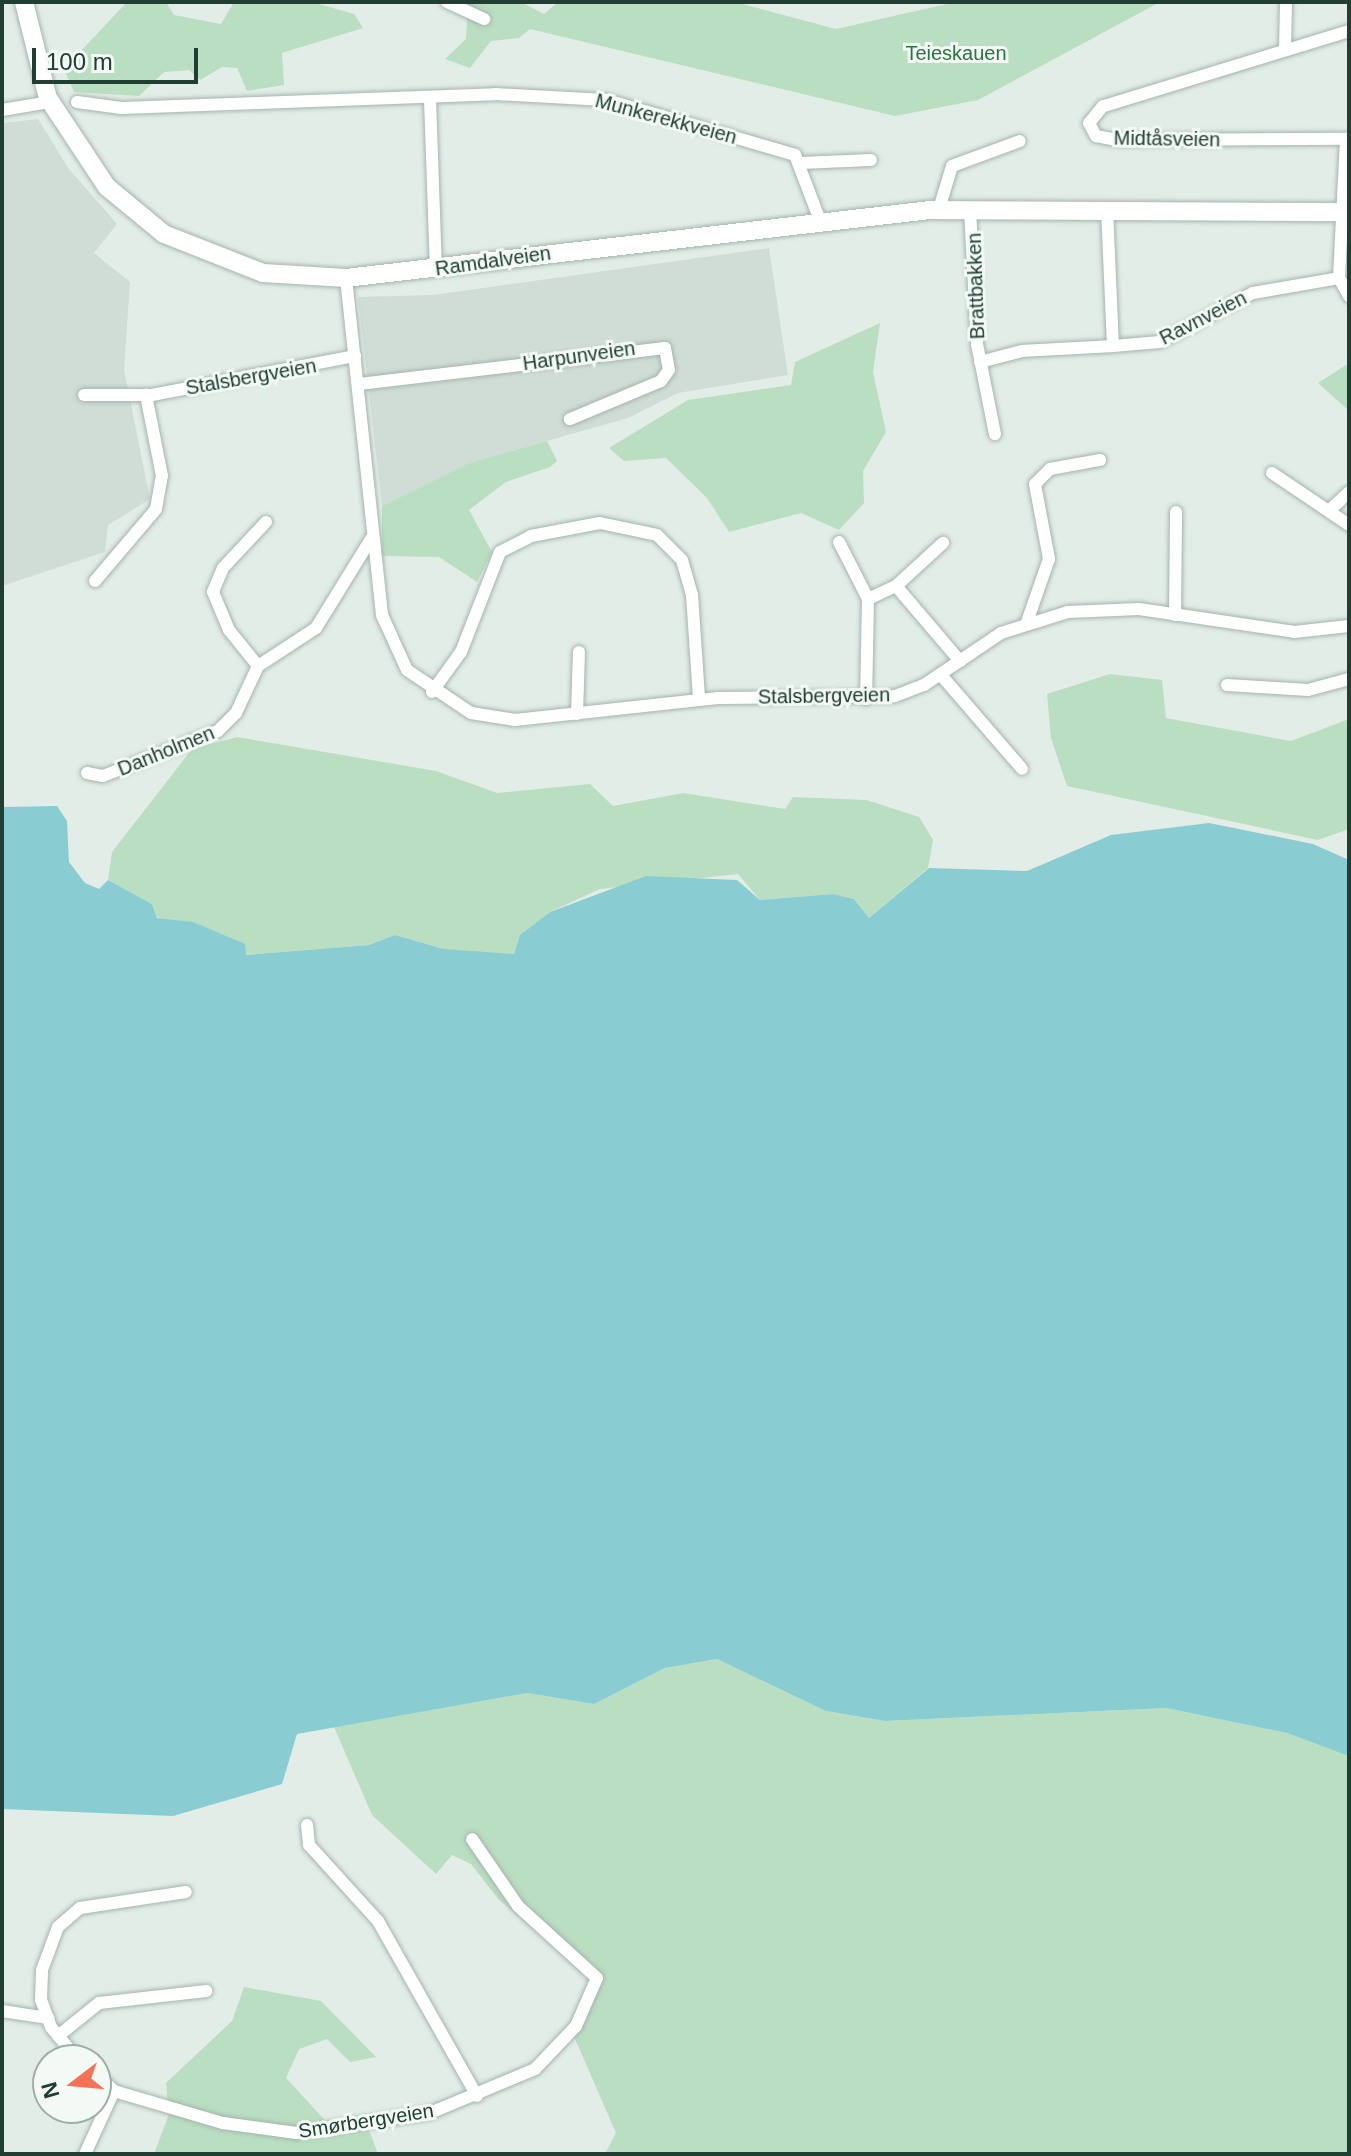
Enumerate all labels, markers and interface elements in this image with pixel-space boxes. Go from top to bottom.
scale bar [36,32,202,82]
park label: Teieskauen [905,41,1007,65]
text: 100 m [46,48,113,75]
street label: Munkerekkveien [593,89,739,149]
street label: Midtåsveien [1113,126,1221,152]
street label: Brattbakken [962,232,990,340]
street label: Ramdalveien [434,241,552,281]
street label: Ravnveien [1155,286,1251,350]
street label: Harpunveien [521,336,637,376]
street label: Stalsbergveien [184,354,318,400]
street label: Stalsbergveien [758,683,890,709]
street label: Danholmen [114,721,218,781]
north arrow [32,2044,112,2124]
text: N [36,2079,65,2101]
street label: Smørbergveien [297,2098,435,2144]

